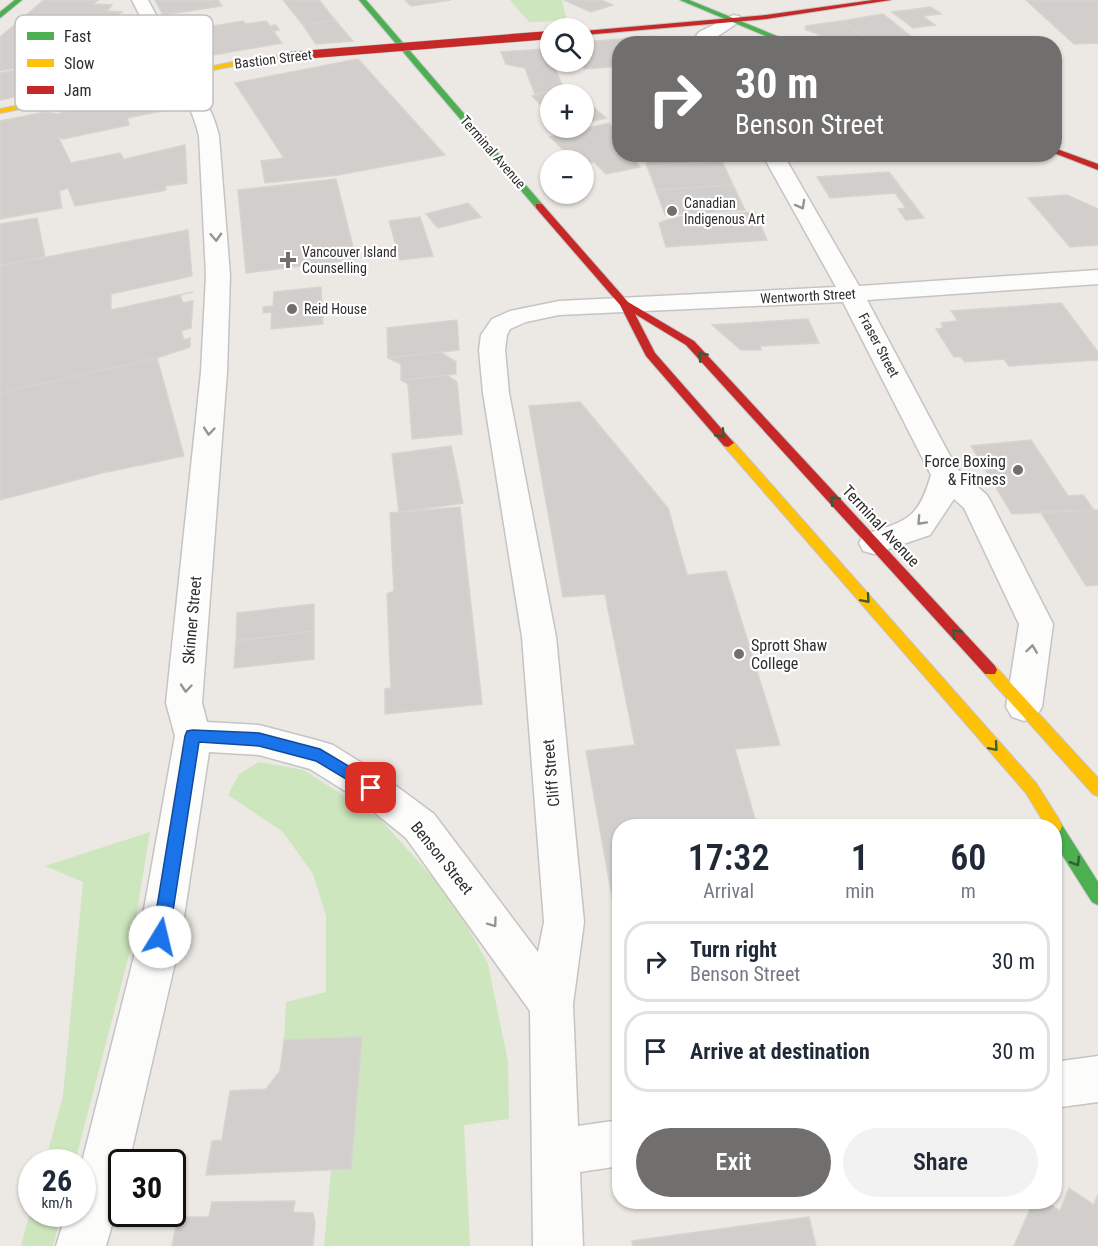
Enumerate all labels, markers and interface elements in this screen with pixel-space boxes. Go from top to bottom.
legend [15,15,213,111]
map controls [540,18,594,204]
button: search [540,18,594,72]
text: Fast [64,27,91,46]
street label: Bastion Street [233,46,313,72]
text: Slow [64,54,94,73]
text: 30 m [735,59,818,108]
icon: right [636,60,714,138]
text: Jam [64,81,91,100]
button: + [540,84,594,138]
text: Benson Street [735,109,884,141]
street label: Terminal Avenue [457,112,529,192]
button: − [540,150,594,204]
place label: Canadian Indigenous Art [684,195,765,227]
one-way arrow [794,199,805,210]
marker: Canadian Indigenous Art [665,204,679,218]
one-way arrow [210,232,223,241]
place label: Vancouver Island Counselling [302,244,397,276]
marker: Vancouver Island Counselling [279,251,297,269]
street label: Wentworth Street [760,286,856,306]
place label: Reid House [304,301,367,317]
marker: Reid House [285,302,299,316]
street label: Fraser Street [855,310,903,380]
one-way arrow [698,353,709,363]
one-way arrow [203,427,216,436]
one-way arrow [714,427,725,438]
place label: Force Boxing & Fitness [924,452,1006,489]
marker: Force Boxing & Fitness [1011,463,1025,477]
street label: Terminal Avenue [838,481,924,571]
one-way arrow [830,496,841,507]
one-way arrow [917,514,928,524]
street label: Skinner Street [179,575,205,665]
one-way arrow [859,592,870,603]
one-way arrow [952,629,963,640]
place label: Sprott Shaw College [751,636,827,673]
one-way arrow [1026,645,1038,654]
marker: Sprott Shaw College [732,647,746,661]
one-way arrow [180,684,193,693]
street label: Cliff Street [539,738,563,808]
one-way arrow [987,740,998,750]
pin [345,762,396,813]
icon: arrive [354,771,387,804]
street label: Benson Street [407,818,477,898]
text: 17:32 [688,837,770,879]
text: 1 [851,837,869,879]
text: 60 [950,837,986,879]
one-way arrow [1069,856,1081,866]
text: Arrival [703,879,754,903]
text: min [845,879,875,903]
text: m [961,879,976,903]
position arrow [128,905,192,969]
one-way arrow [486,916,497,927]
text: Turn right [690,937,777,962]
icon: right [639,945,672,978]
text: 30 m [992,949,1035,974]
text: Benson Street [690,962,800,986]
icon: arrive [639,1035,672,1068]
text: Arrive at destination [690,1039,870,1064]
text: 30 m [992,1039,1035,1064]
button: Exit [636,1128,831,1197]
button: Share [843,1128,1038,1197]
speed limit sign: 30 [108,1149,186,1227]
text: 26 [42,1163,72,1198]
text: km/h [42,1194,72,1212]

